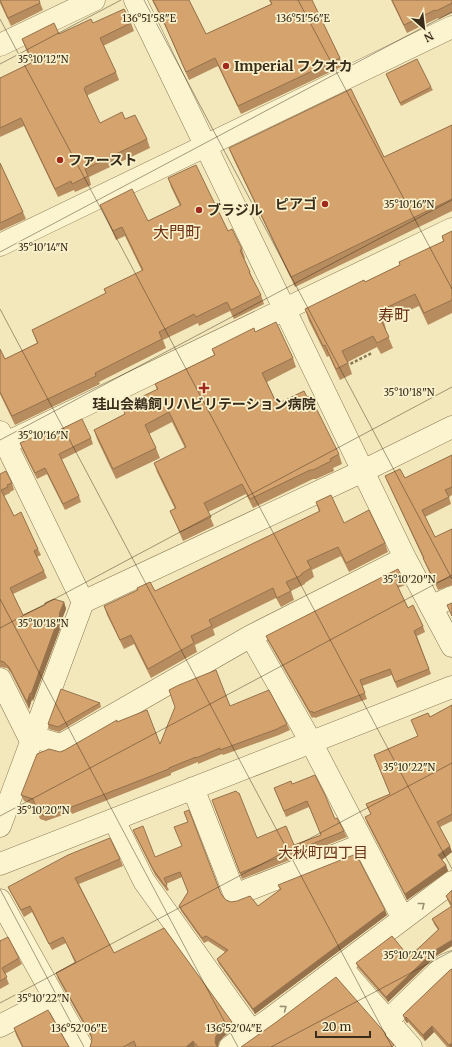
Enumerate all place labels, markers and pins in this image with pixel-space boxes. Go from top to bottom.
place label: Imperial フクオカ [234,57,353,75]
marker: Imperial フクオカ [221,61,231,71]
place label: ファースト [68,151,137,169]
marker: ファースト [55,155,65,165]
place label: ピアゴ [275,195,317,213]
marker: ピアゴ [320,199,330,209]
place label: ブラジル [207,201,263,219]
marker: ブラジル [194,205,204,215]
marker: 珪山会鵜飼リハビリテーション病院 [198,382,210,394]
place label: 珪山会鵜飼リハビリテーション病院 [92,395,316,413]

